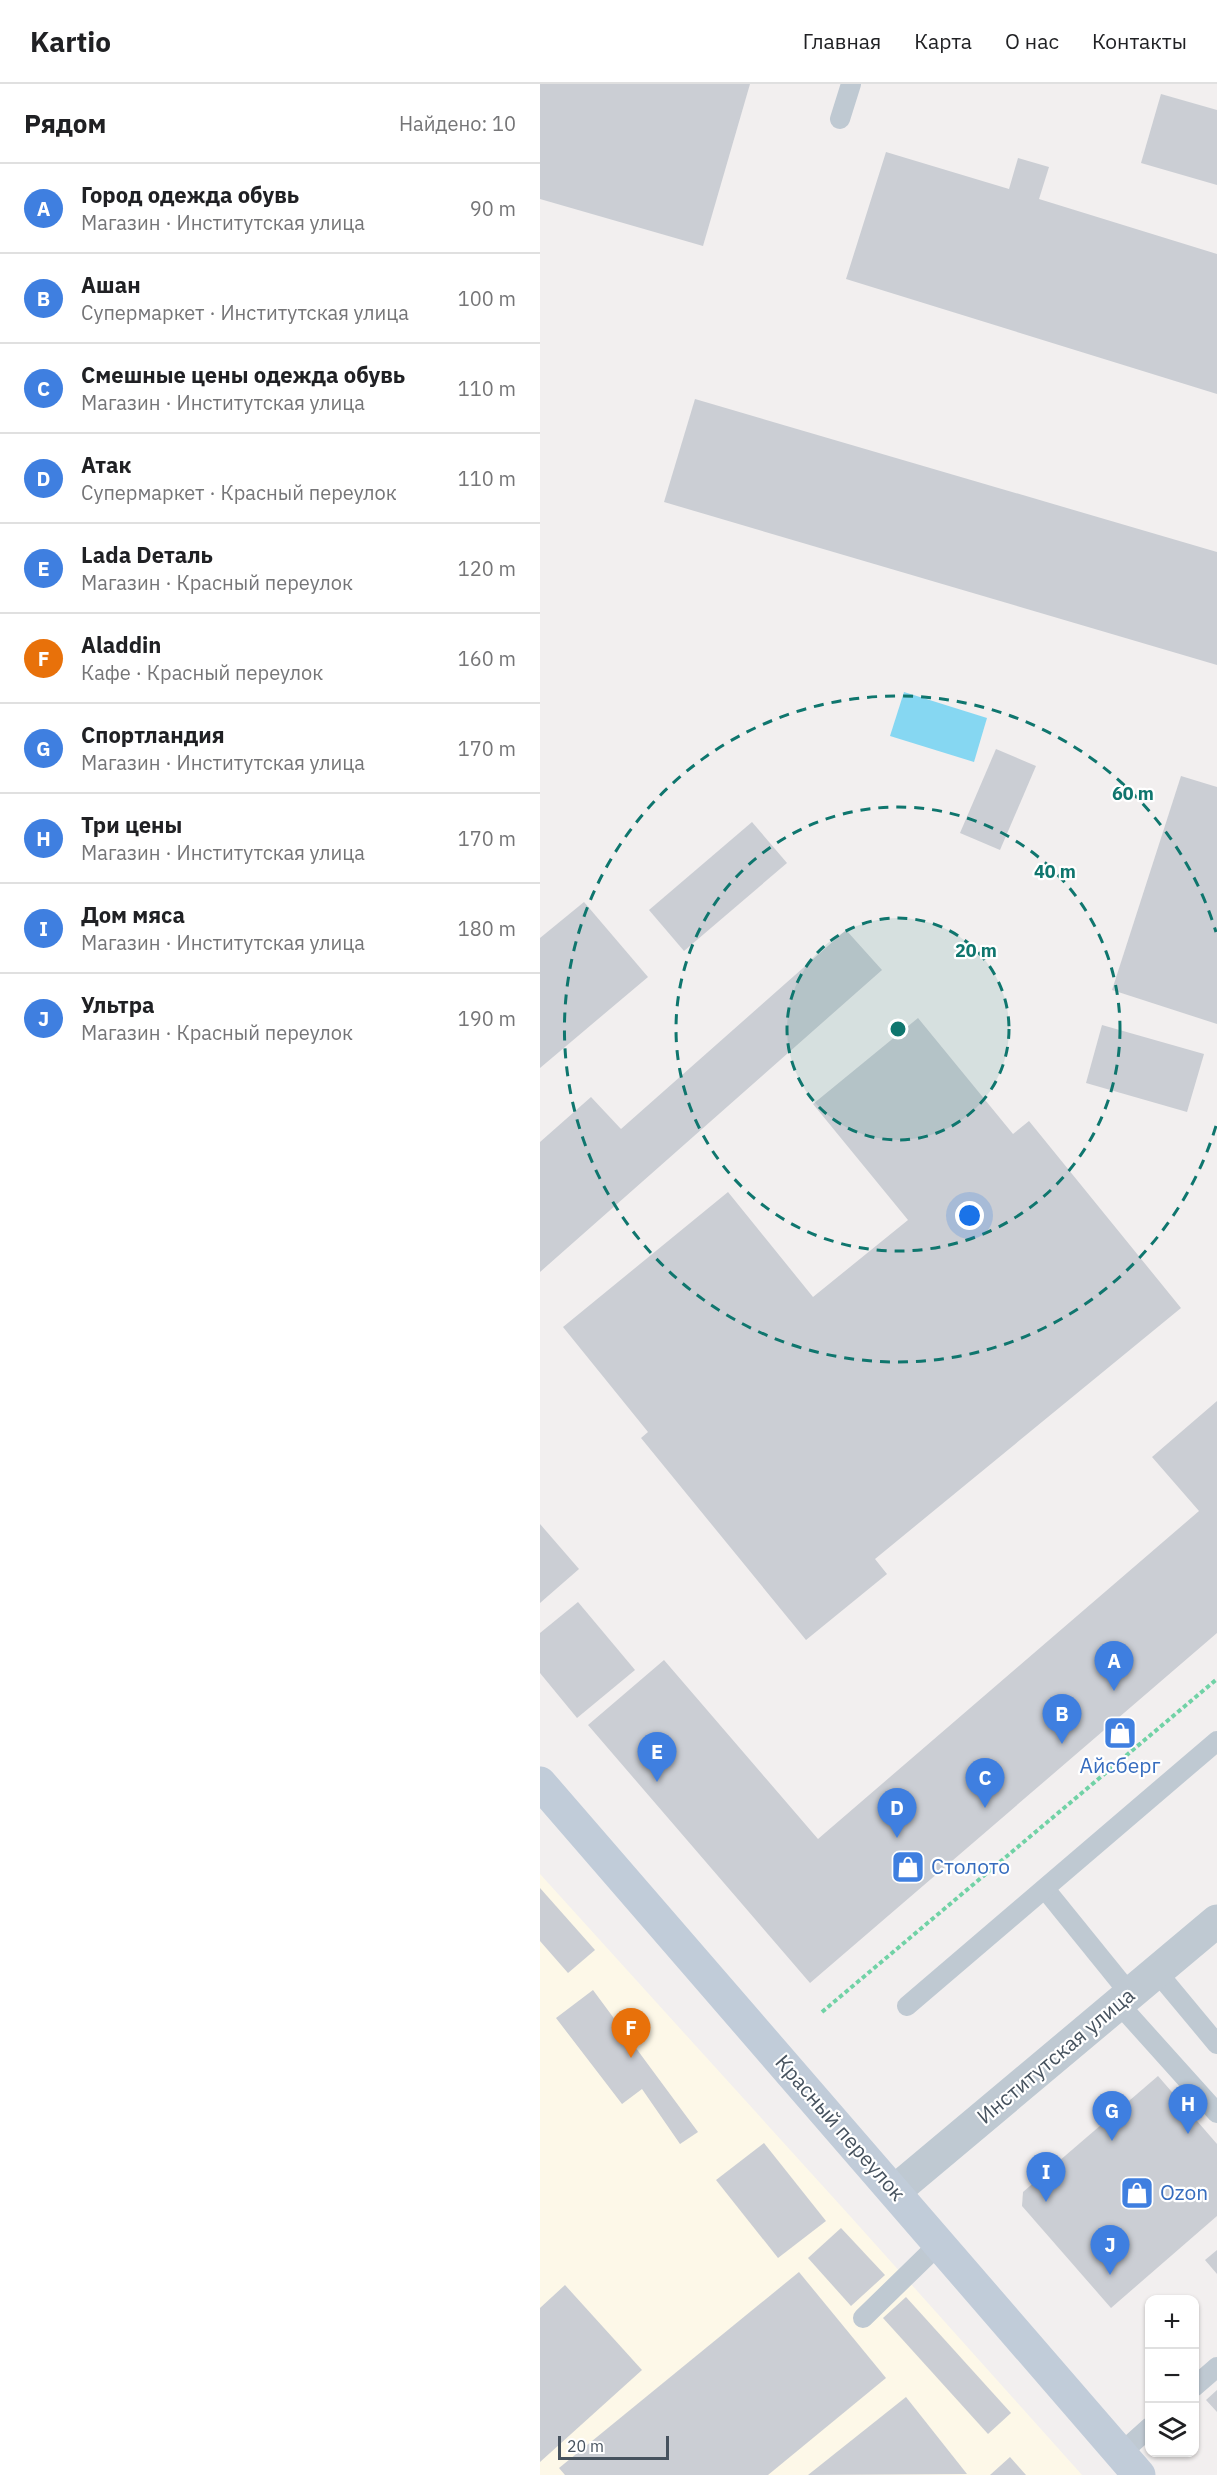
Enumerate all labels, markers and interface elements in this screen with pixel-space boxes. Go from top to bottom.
text: Kartio [30,23,111,60]
text: Главная [803,27,881,55]
text: Карта [914,27,972,55]
text: О нас [1005,27,1059,55]
text: Контакты [1092,27,1187,55]
text: Рядом [24,106,106,140]
text: Найдено: 10 [399,110,516,137]
text: Город одежда обувь [81,180,299,209]
text: A [37,195,50,222]
text: 90 m [470,195,516,222]
text: Магазин · Институтская улица [81,209,365,236]
text: Ашан [81,270,141,299]
text: B [37,285,50,312]
text: 100 m [458,285,516,312]
text: Супермаркет · Институтская улица [81,299,409,326]
text: Смешные цены одежда обувь [81,360,405,389]
text: C [37,375,50,402]
text: 110 m [458,375,516,402]
text: Магазин · Институтская улица [81,389,365,416]
text: Атак [81,450,131,479]
text: D [37,465,50,492]
text: 110 m [458,465,516,492]
text: Супермаркет · Красный переулок [81,479,397,506]
text: Lada Dеталь [81,540,213,569]
text: E [37,555,50,582]
text: 120 m [458,555,516,582]
text: Магазин · Красный переулок [81,569,353,596]
text: Aladdin [81,630,161,659]
text: F [38,645,49,672]
text: 160 m [458,645,516,672]
text: Кафе · Красный переулок [81,659,323,686]
text: Спортландия [81,720,225,749]
text: G [36,735,51,762]
text: 170 m [458,735,516,762]
text: Магазин · Институтская улица [81,749,365,776]
text: 60 m [1112,782,1154,805]
text: Три цены [81,810,182,839]
text: H [36,825,51,852]
text: 170 m [458,825,516,852]
text: Магазин · Институтская улица [81,839,365,866]
text: 40 m [1034,860,1076,883]
text: Дом мяса [81,900,185,929]
text: I [39,915,48,942]
text: 180 m [458,915,516,942]
text: Магазин · Институтская улица [81,929,365,956]
text: 20 m [955,939,997,962]
text: Ультра [81,990,155,1019]
text: J [38,1005,49,1032]
text: 190 m [458,1005,516,1032]
text: Магазин · Красный переулок [81,1019,353,1046]
centre of rings [888,1019,908,1039]
your location [955,1201,984,1230]
pin: A [1094,1642,1134,1691]
pin: B [1042,1694,1082,1744]
shop icon: Айсберг [1102,1715,1138,1751]
pin: E [638,1732,676,1782]
place label: Айсберг [1079,1751,1161,1779]
pin: C [966,1758,1004,1808]
pin: D [878,1788,916,1838]
shop icon: Столото [890,1849,926,1885]
place label: Столото [931,1852,1010,1880]
street label: Институтская улица [971,1981,1140,2130]
pin: F [612,2008,650,2058]
street label: Красный переулок [769,2048,912,2206]
pin: H [1168,2084,1208,2134]
pin: G [1092,2092,1132,2141]
pin: I [1026,2152,1066,2202]
shop icon: Ozon [1119,2175,1155,2211]
place label: Ozon [1160,2178,1208,2206]
pin: J [1090,2226,1130,2275]
map controls [1145,2295,1199,2457]
button: + [1145,2295,1199,2349]
button: − [1145,2349,1199,2403]
button: layers [1145,2403,1199,2457]
scale bar [558,2433,669,2460]
text: 20 m [567,2436,604,2456]

